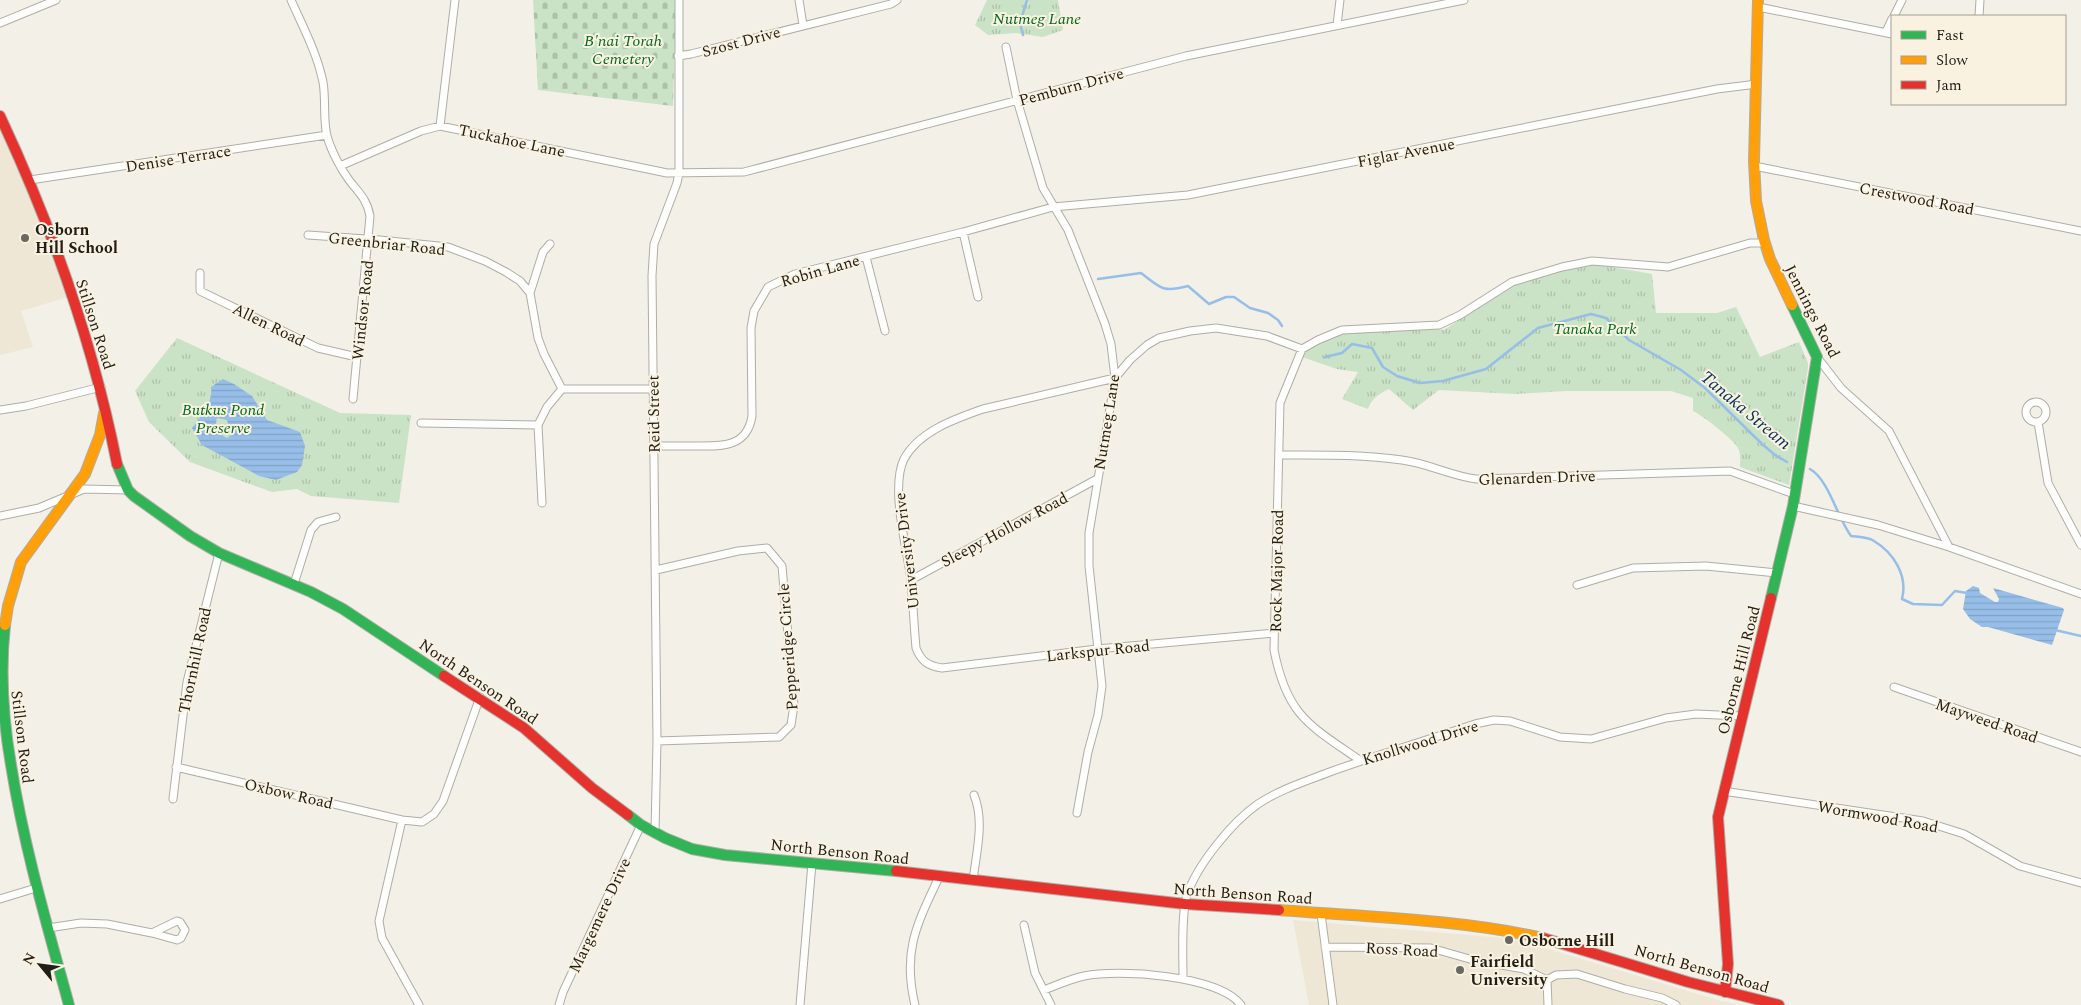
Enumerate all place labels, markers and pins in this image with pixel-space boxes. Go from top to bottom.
place label: Osborn Hill School [35,218,118,260]
marker: Osborn Hill School [19,232,31,244]
place label: Osborne Hill [1519,929,1615,953]
marker: Osborne Hill [1503,934,1515,946]
place label: Fairfield University [1470,950,1548,992]
marker: Fairfield University [1454,964,1466,976]

